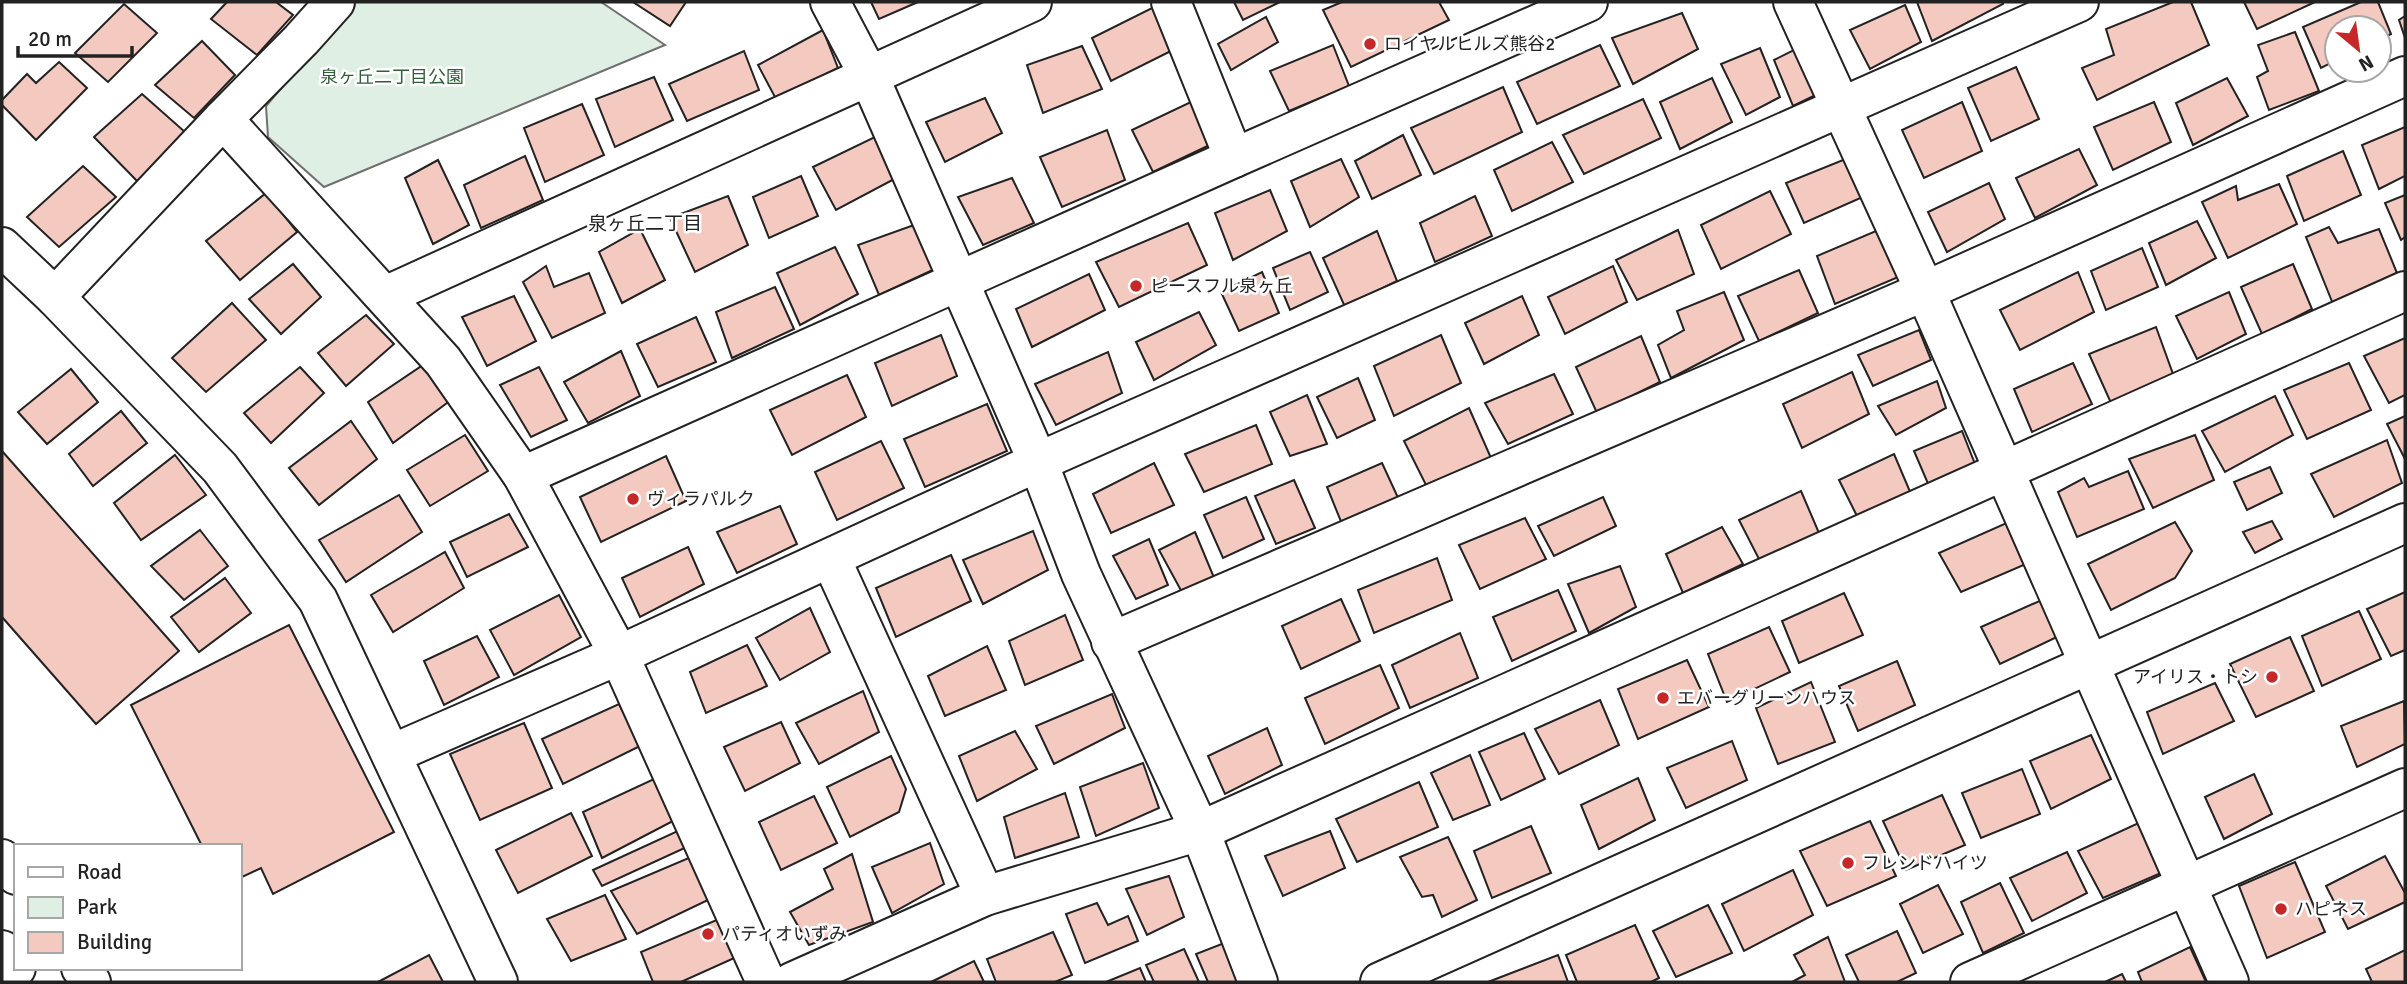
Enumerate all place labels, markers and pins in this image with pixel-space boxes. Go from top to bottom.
place label: ロイヤルヒルズ熊谷2 [1384,33,1555,55]
marker: ロイヤルヒルズ熊谷2 [1362,36,1378,52]
place label: ピースフル泉ヶ丘 [1150,275,1293,297]
marker: ピースフル泉ヶ丘 [1128,278,1144,294]
place label: ヴィラパルク [647,488,755,510]
marker: ヴィラパルク [625,491,641,507]
place label: アイリス・トシ [2133,666,2258,688]
marker: アイリス・トシ [2264,669,2280,685]
place label: エバーグリーンハウス [1677,687,1856,709]
marker: エバーグリーンハウス [1655,690,1671,706]
place label: フレンドハイツ [1862,852,1988,874]
marker: フレンドハイツ [1840,855,1856,871]
place label: ハピネス [2295,898,2367,920]
marker: ハピネス [2273,901,2289,917]
place label: パティオいずみ [722,923,847,945]
marker: パティオいずみ [700,926,716,942]

